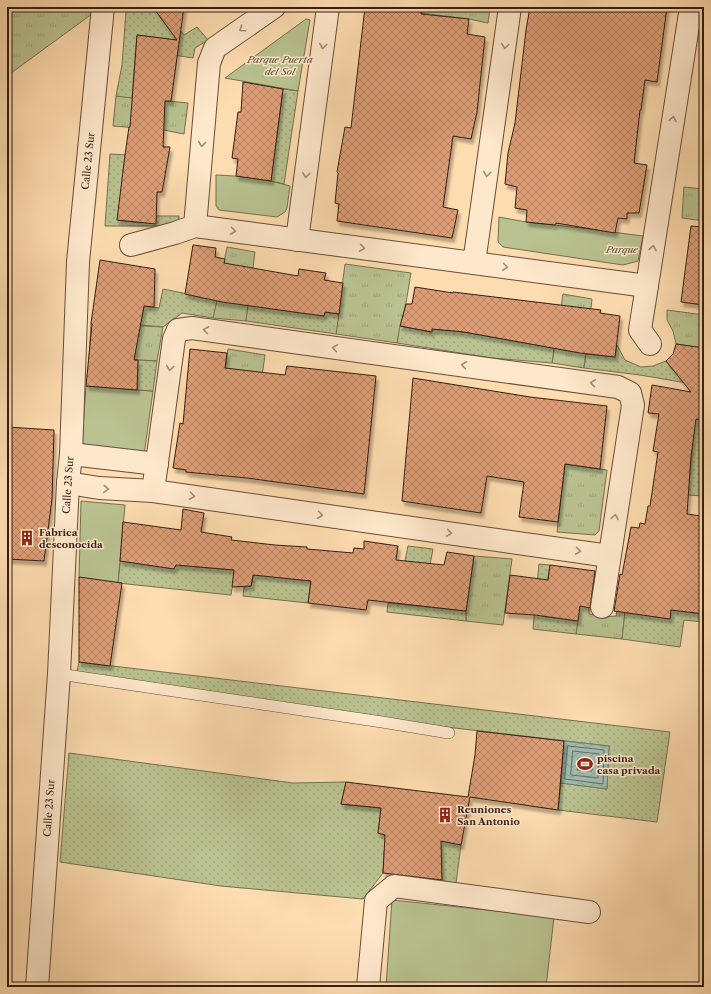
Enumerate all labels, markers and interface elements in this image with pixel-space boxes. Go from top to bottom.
one-way arrow [239,24,246,32]
one-way arrow [319,43,328,49]
one-way arrow [501,43,510,49]
park label: Parque Puerta del Sol [246,53,313,78]
one-way arrow [668,116,677,122]
street label: Calle 23 Sur [79,131,98,190]
one-way arrow [198,141,207,147]
one-way arrow [483,171,492,177]
one-way arrow [302,172,311,178]
one-way arrow [230,226,236,235]
one-way arrow [359,243,365,252]
park label: Parque [605,243,639,256]
one-way arrow [648,245,657,251]
one-way arrow [502,262,508,271]
one-way arrow [203,326,209,335]
one-way arrow [332,344,338,353]
one-way arrow [461,361,467,370]
one-way arrow [166,365,175,371]
one-way arrow [589,379,596,388]
street label: Calle 23 Sur [60,455,77,514]
one-way arrow [103,484,109,493]
one-way arrow [189,491,195,500]
one-way arrow [317,510,323,519]
one-way arrow [610,514,619,520]
place label: Fabrica desconocida [39,526,103,551]
one-way arrow [446,528,452,537]
building icon: Fabrica desconocida [18,529,36,547]
one-way arrow [575,546,581,555]
place label: piscina casa privada [597,752,661,777]
sports icon: piscina casa privada [576,755,594,773]
street label: Calle 23 Sur [41,778,58,837]
place label: Reuniones San Antonio [457,803,520,828]
building icon: Reuniones San Antonio [436,806,454,824]

